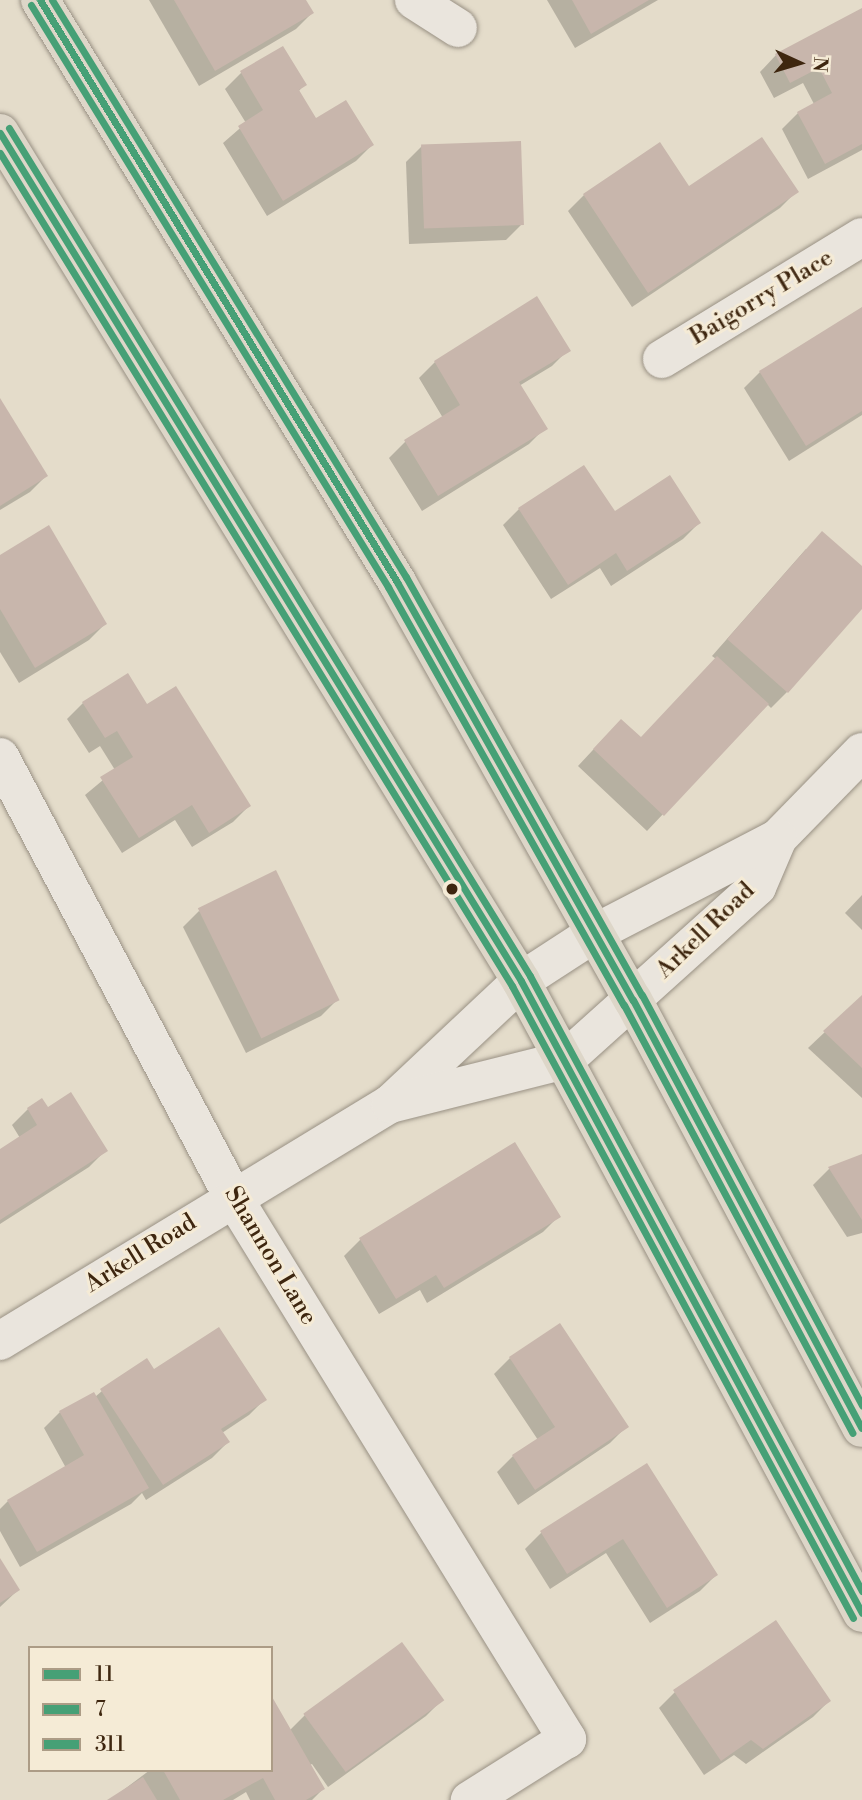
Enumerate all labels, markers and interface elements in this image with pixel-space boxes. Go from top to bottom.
north arrow [764,28,834,98]
text: N [807,56,832,73]
street label: Baigorry Place [685,244,839,352]
street label: Arkell Road [651,877,761,985]
unlabelled marker [445,882,459,896]
street label: Shannon Lane [217,1182,323,1330]
street label: Arkell Road [80,1208,202,1300]
legend [28,1646,273,1772]
text: 11 [95,1662,114,1688]
text: 7 [95,1697,106,1723]
text: 311 [95,1732,125,1758]

